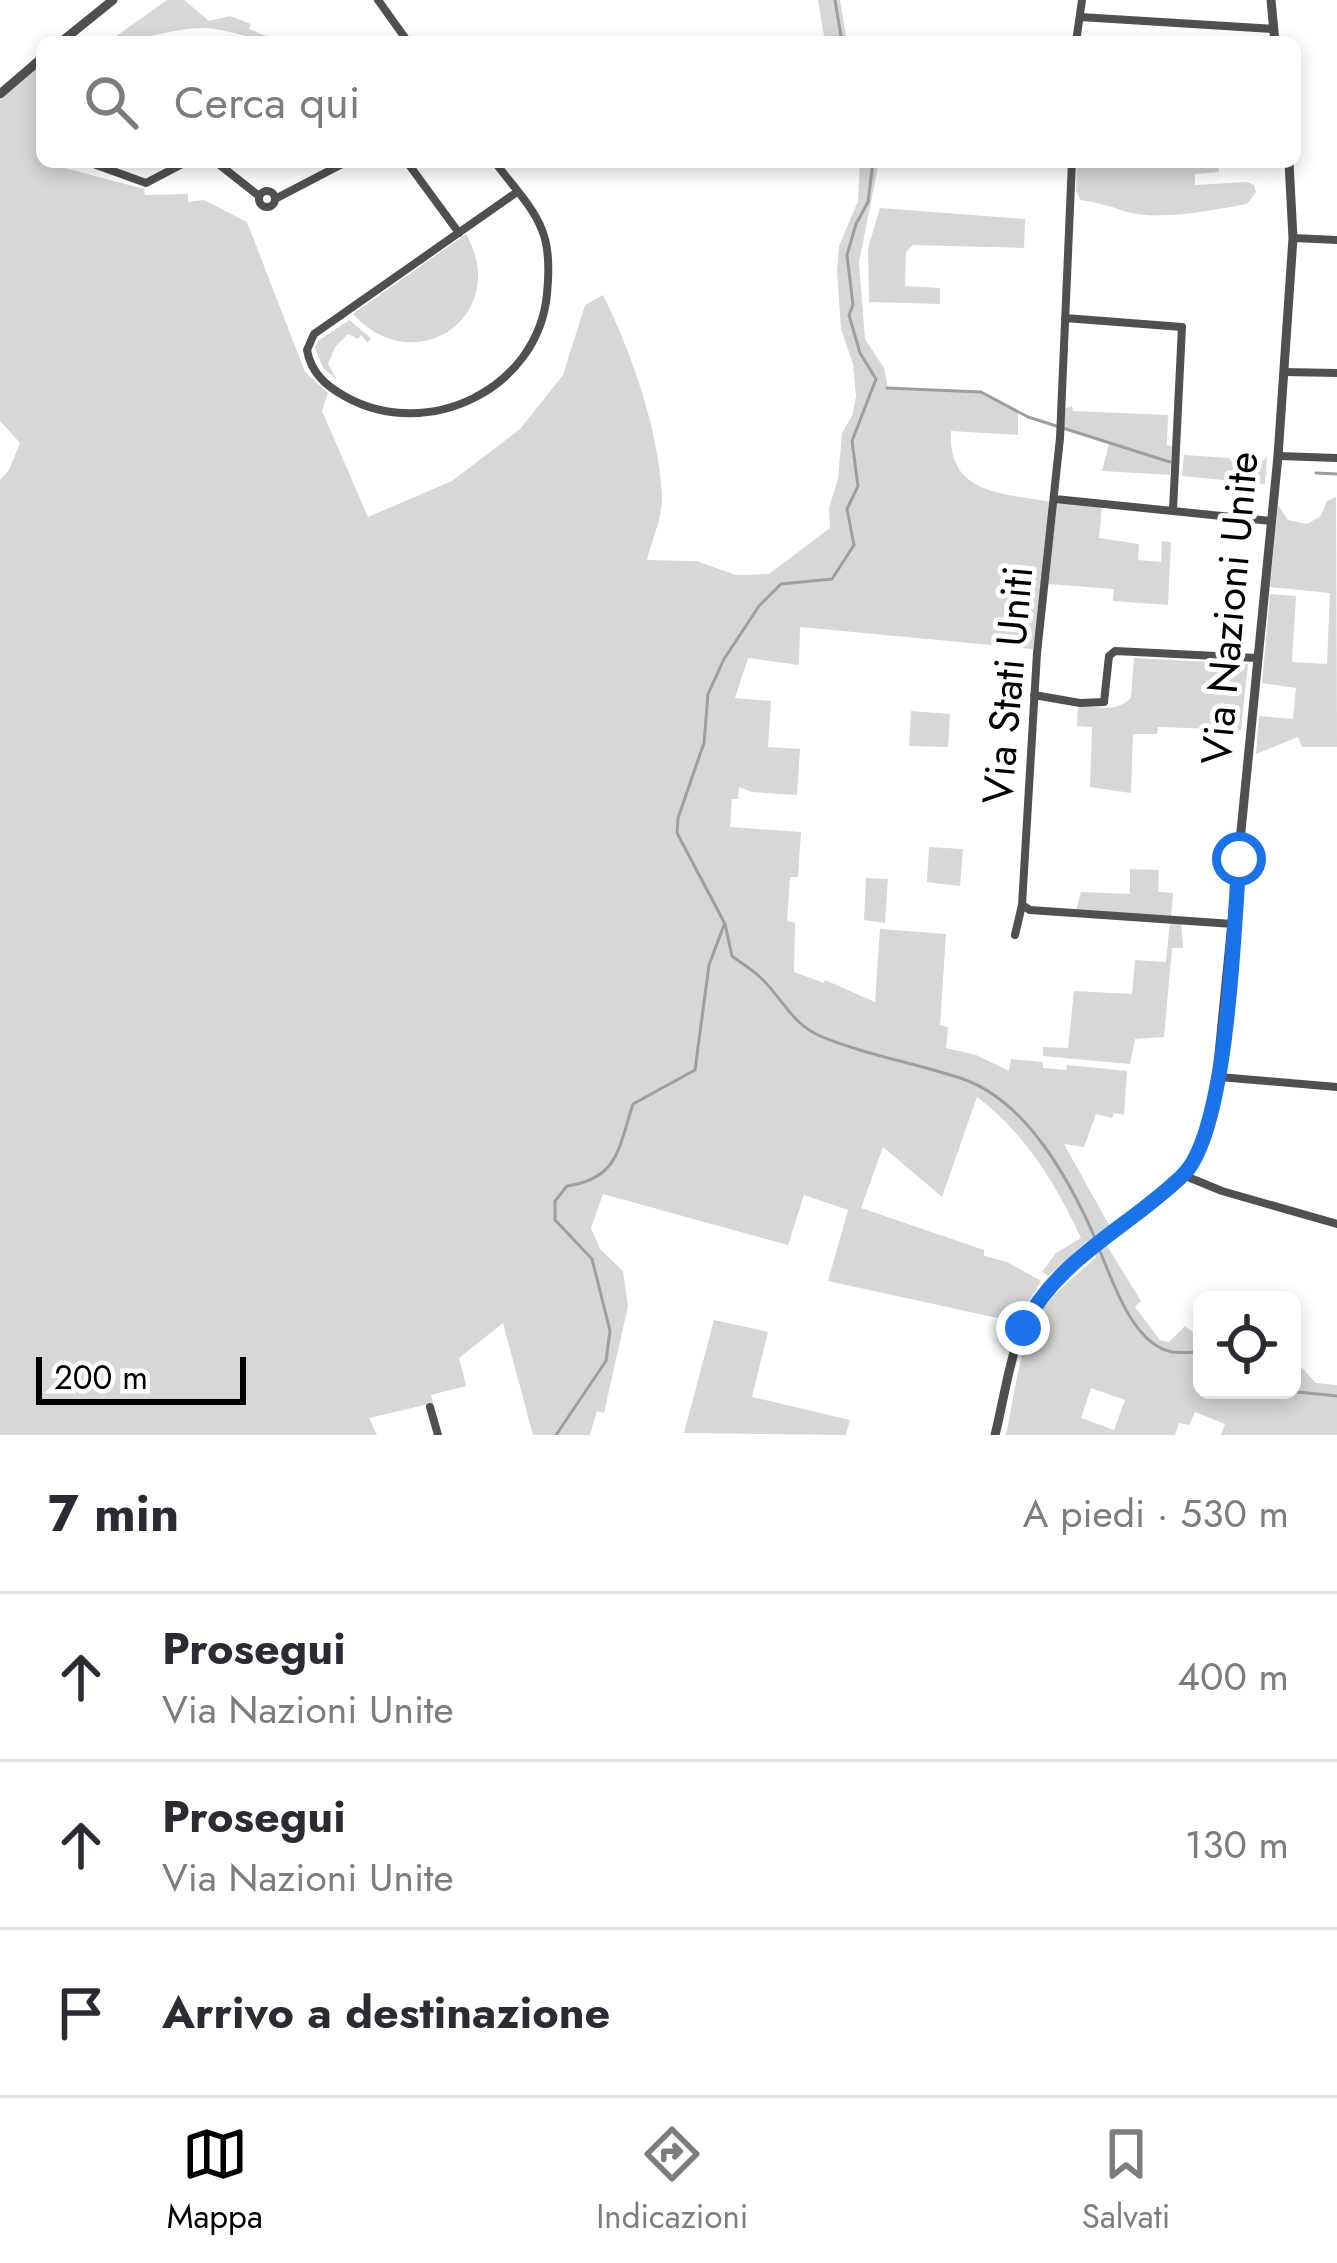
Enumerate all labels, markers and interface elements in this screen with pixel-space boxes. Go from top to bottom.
search box [36,36,1301,168]
icon: search [78,69,144,135]
text: Cerca qui [174,70,360,135]
street label: Via Nazioni Unite [1185,449,1274,767]
street label: Via Stati Uniti [967,564,1048,807]
route start [1212,832,1266,886]
map controls [1193,1291,1301,1399]
button: locate [1193,1291,1301,1399]
route end [996,1301,1050,1355]
scale bar [36,1351,246,1404]
text: 200 m [54,1354,148,1401]
text: 7 min [48,1476,179,1550]
text: A piedi · 530 m [1023,1485,1289,1542]
text: Prosegui [162,1616,346,1681]
icon: ahead [48,1644,114,1710]
text: 400 m [1177,1648,1289,1705]
text: Via Nazioni Unite [162,1681,454,1738]
text: Prosegui [162,1784,346,1849]
icon: ahead [48,1812,114,1878]
text: 130 m [1185,1816,1289,1873]
text: Via Nazioni Unite [162,1849,454,1906]
icon: arrive [48,1980,114,2046]
text: Arrivo a destinazione [162,1980,610,2045]
tab: Mappa [167,2121,263,2240]
tab: Indicazioni [596,2121,748,2240]
tab: Salvati [1082,2121,1170,2240]

